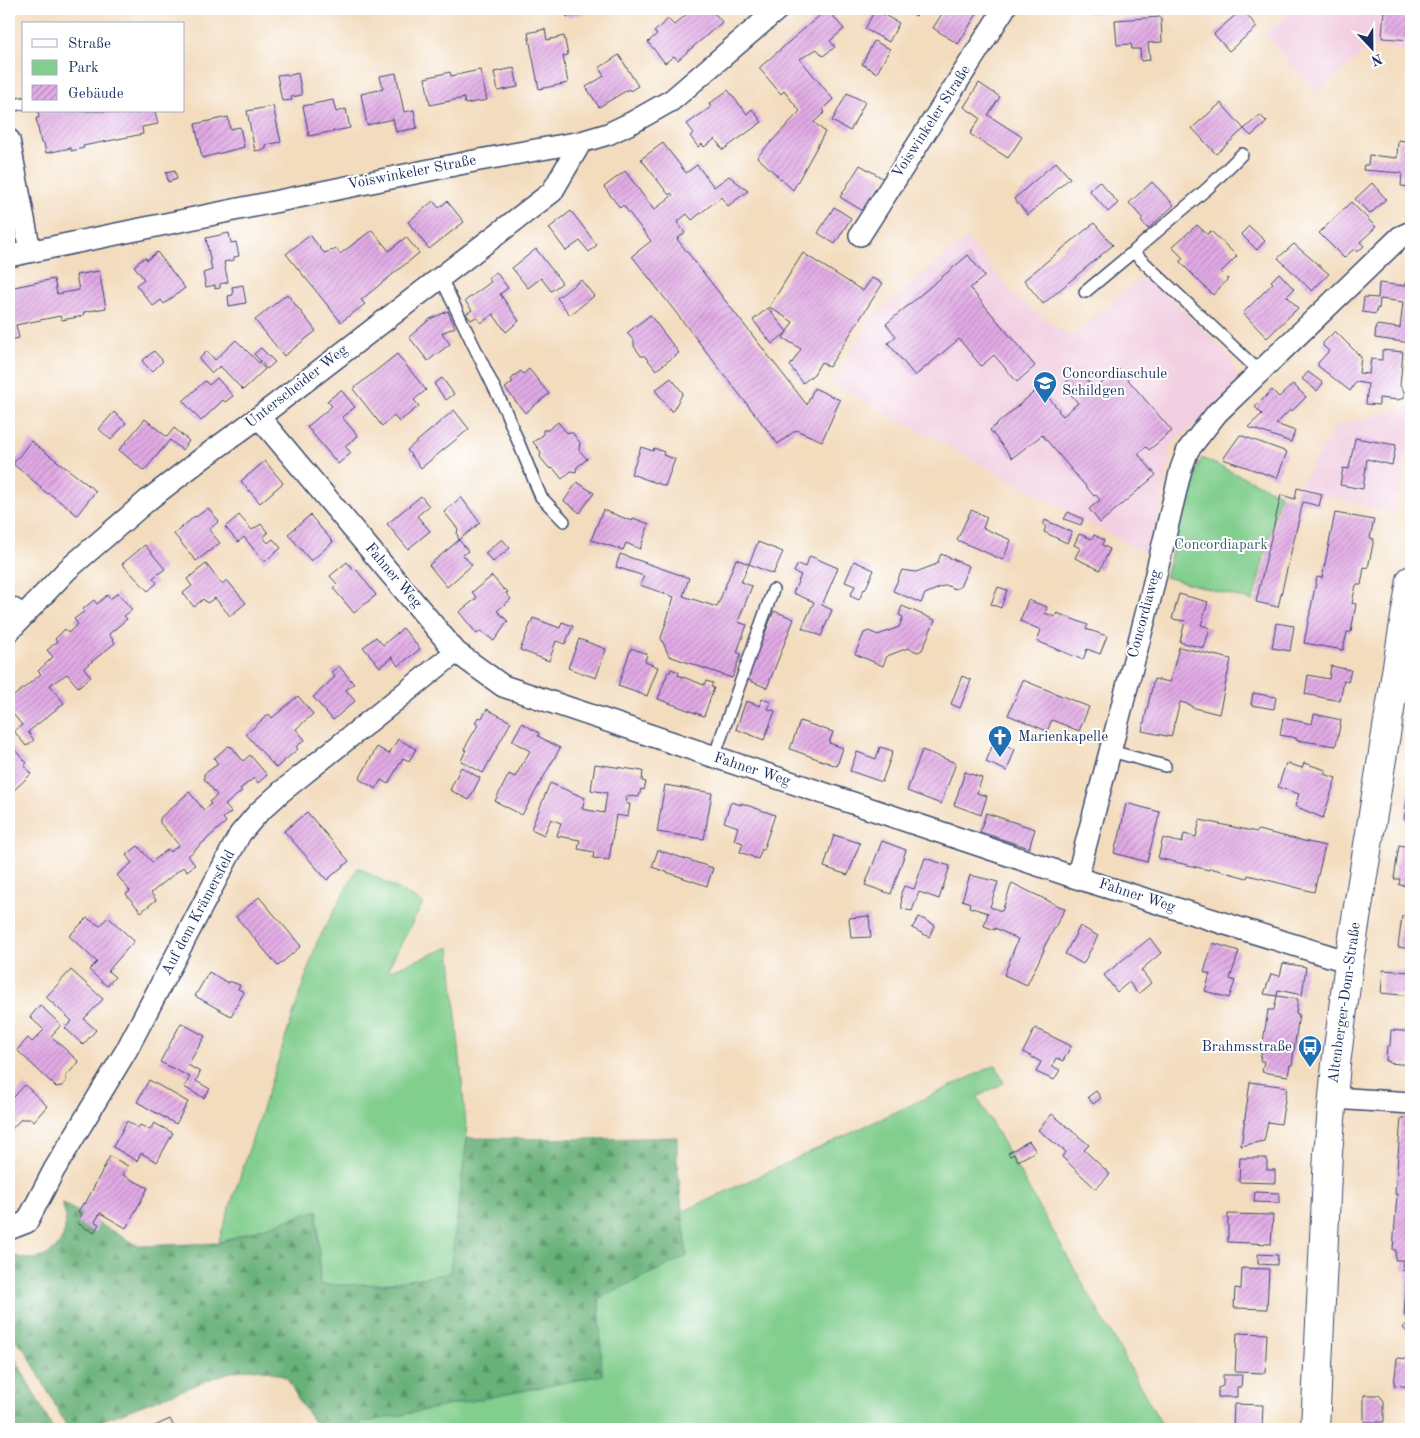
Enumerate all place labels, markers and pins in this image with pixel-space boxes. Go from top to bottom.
place label: Concordiaschule Schildgen [1062,367,1167,399]
school or university icon: Concordiaschule Schildgen [1032,370,1058,404]
church icon: Marienkapelle [987,724,1013,758]
place label: Marienkapelle [1018,730,1108,745]
bus stop icon: Brahmsstraße [1297,1034,1323,1068]
place label: Brahmsstraße [1201,1040,1292,1055]

